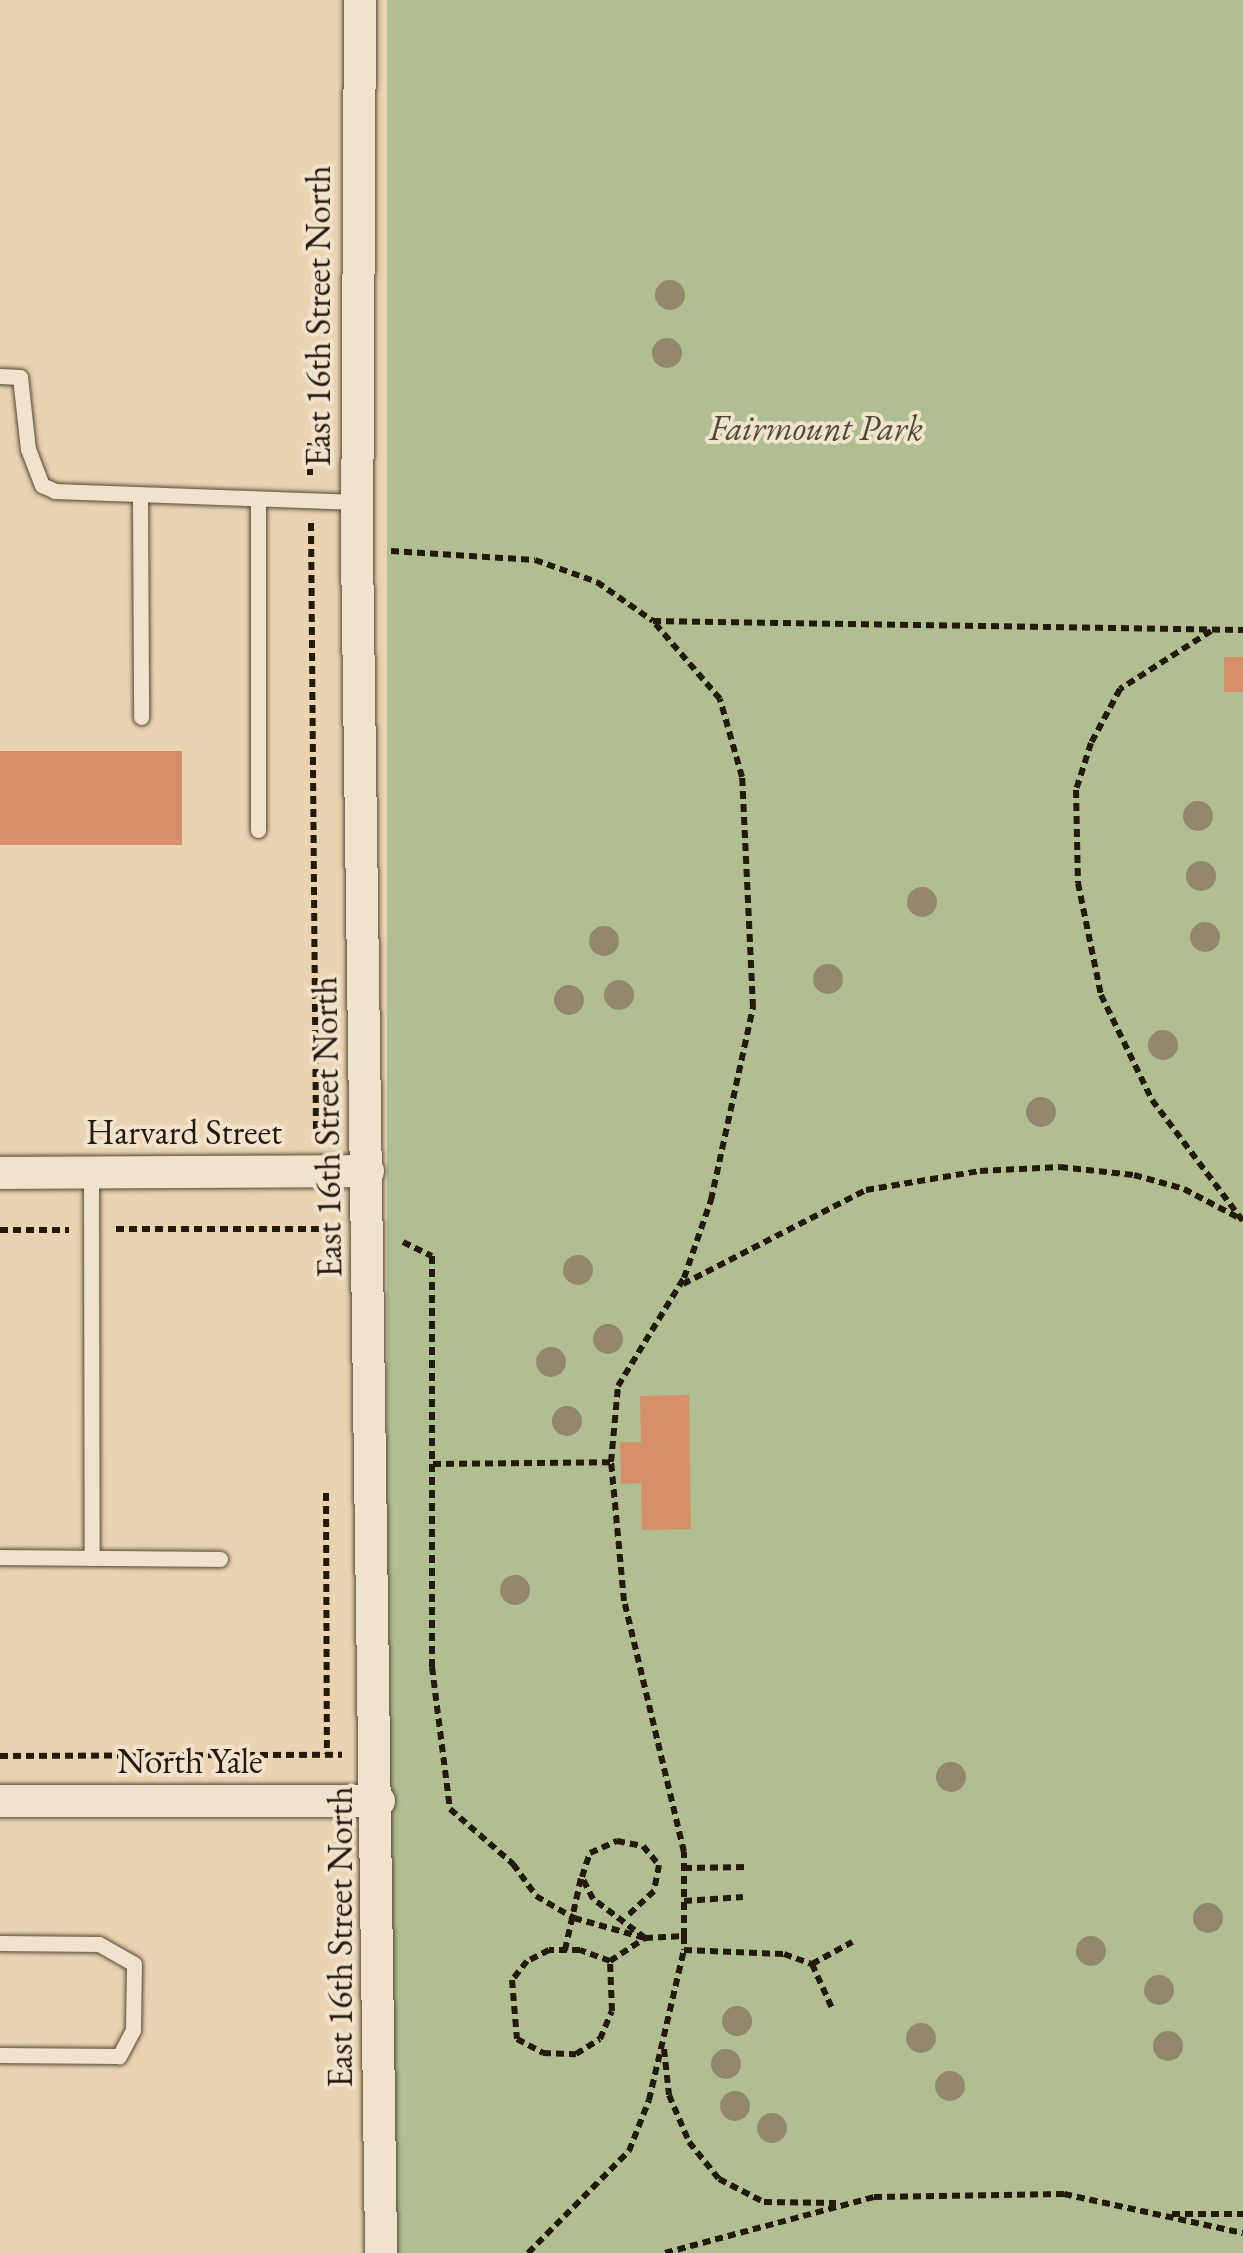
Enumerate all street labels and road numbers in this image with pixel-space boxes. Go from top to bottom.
street label: East 16th Street North [297,165,339,467]
street label: East 16th Street North [303,976,351,1278]
street label: Harvard Street [86,1111,282,1153]
street label: North Yale [117,1740,263,1782]
street label: East 16th Street North [319,1786,361,2088]

